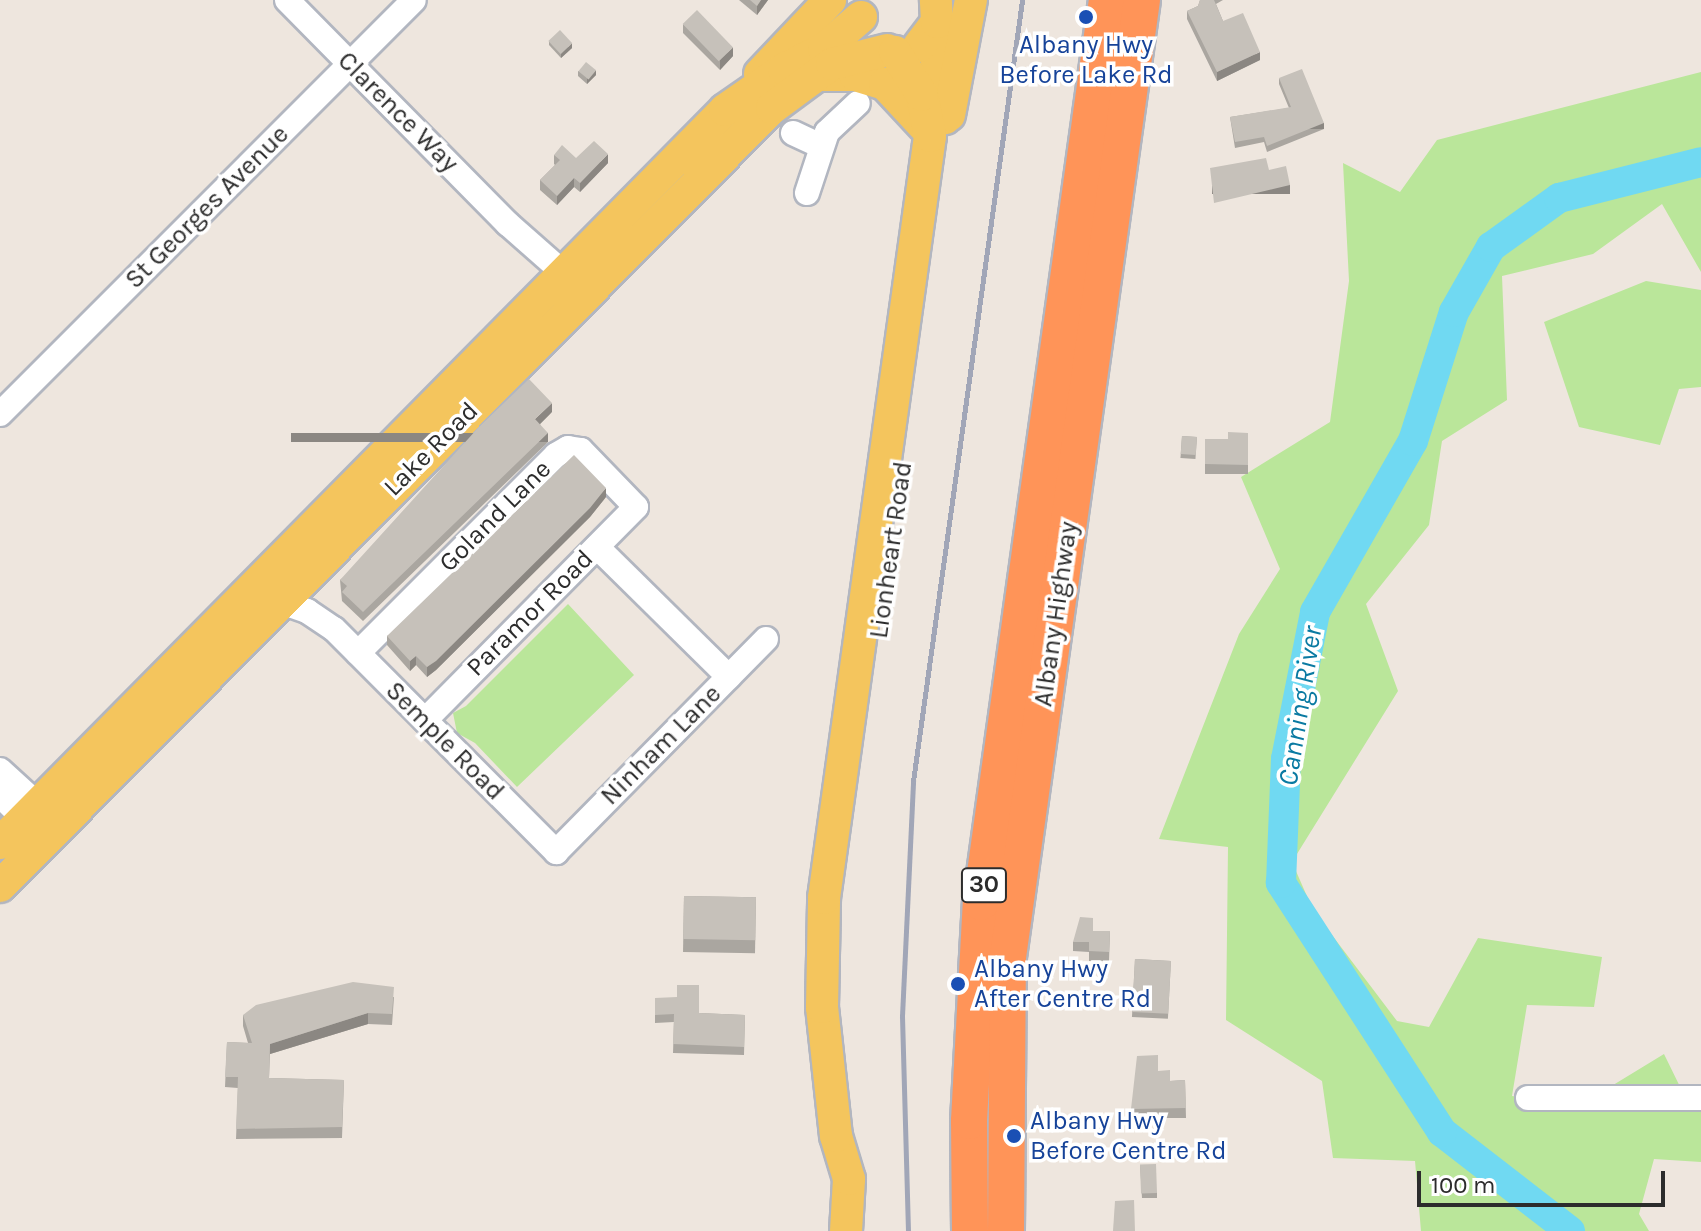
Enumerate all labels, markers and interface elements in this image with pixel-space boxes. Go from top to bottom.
marker: Albany Hwy Before Lake Rd [1077,8,1095,26]
place label: Albany Hwy Before Lake Rd [999,29,1173,90]
street label: Clarence Way [331,45,465,179]
street label: St Georges Avenue [119,119,295,295]
street label: Lake Road [377,395,485,503]
street label: Goland Lane [433,454,557,578]
street label: Lionheart Road [863,460,919,640]
street label: Albany Highway [1028,519,1084,709]
street label: Paramor Road [460,543,600,683]
water label: Canning River [1271,624,1329,788]
street label: Semple Road [379,675,511,807]
street label: Ninham Lane [594,678,728,812]
road number: 30 [960,865,1008,905]
place label: Albany Hwy After Centre Rd [974,953,1151,1014]
marker: Albany Hwy After Centre Rd [949,975,967,993]
place label: Albany Hwy Before Centre Rd [1030,1105,1227,1166]
marker: Albany Hwy Before Centre Rd [1005,1127,1023,1145]
scale bar [1421,1155,1669,1205]
text: 100 m [1431,1171,1496,1199]

